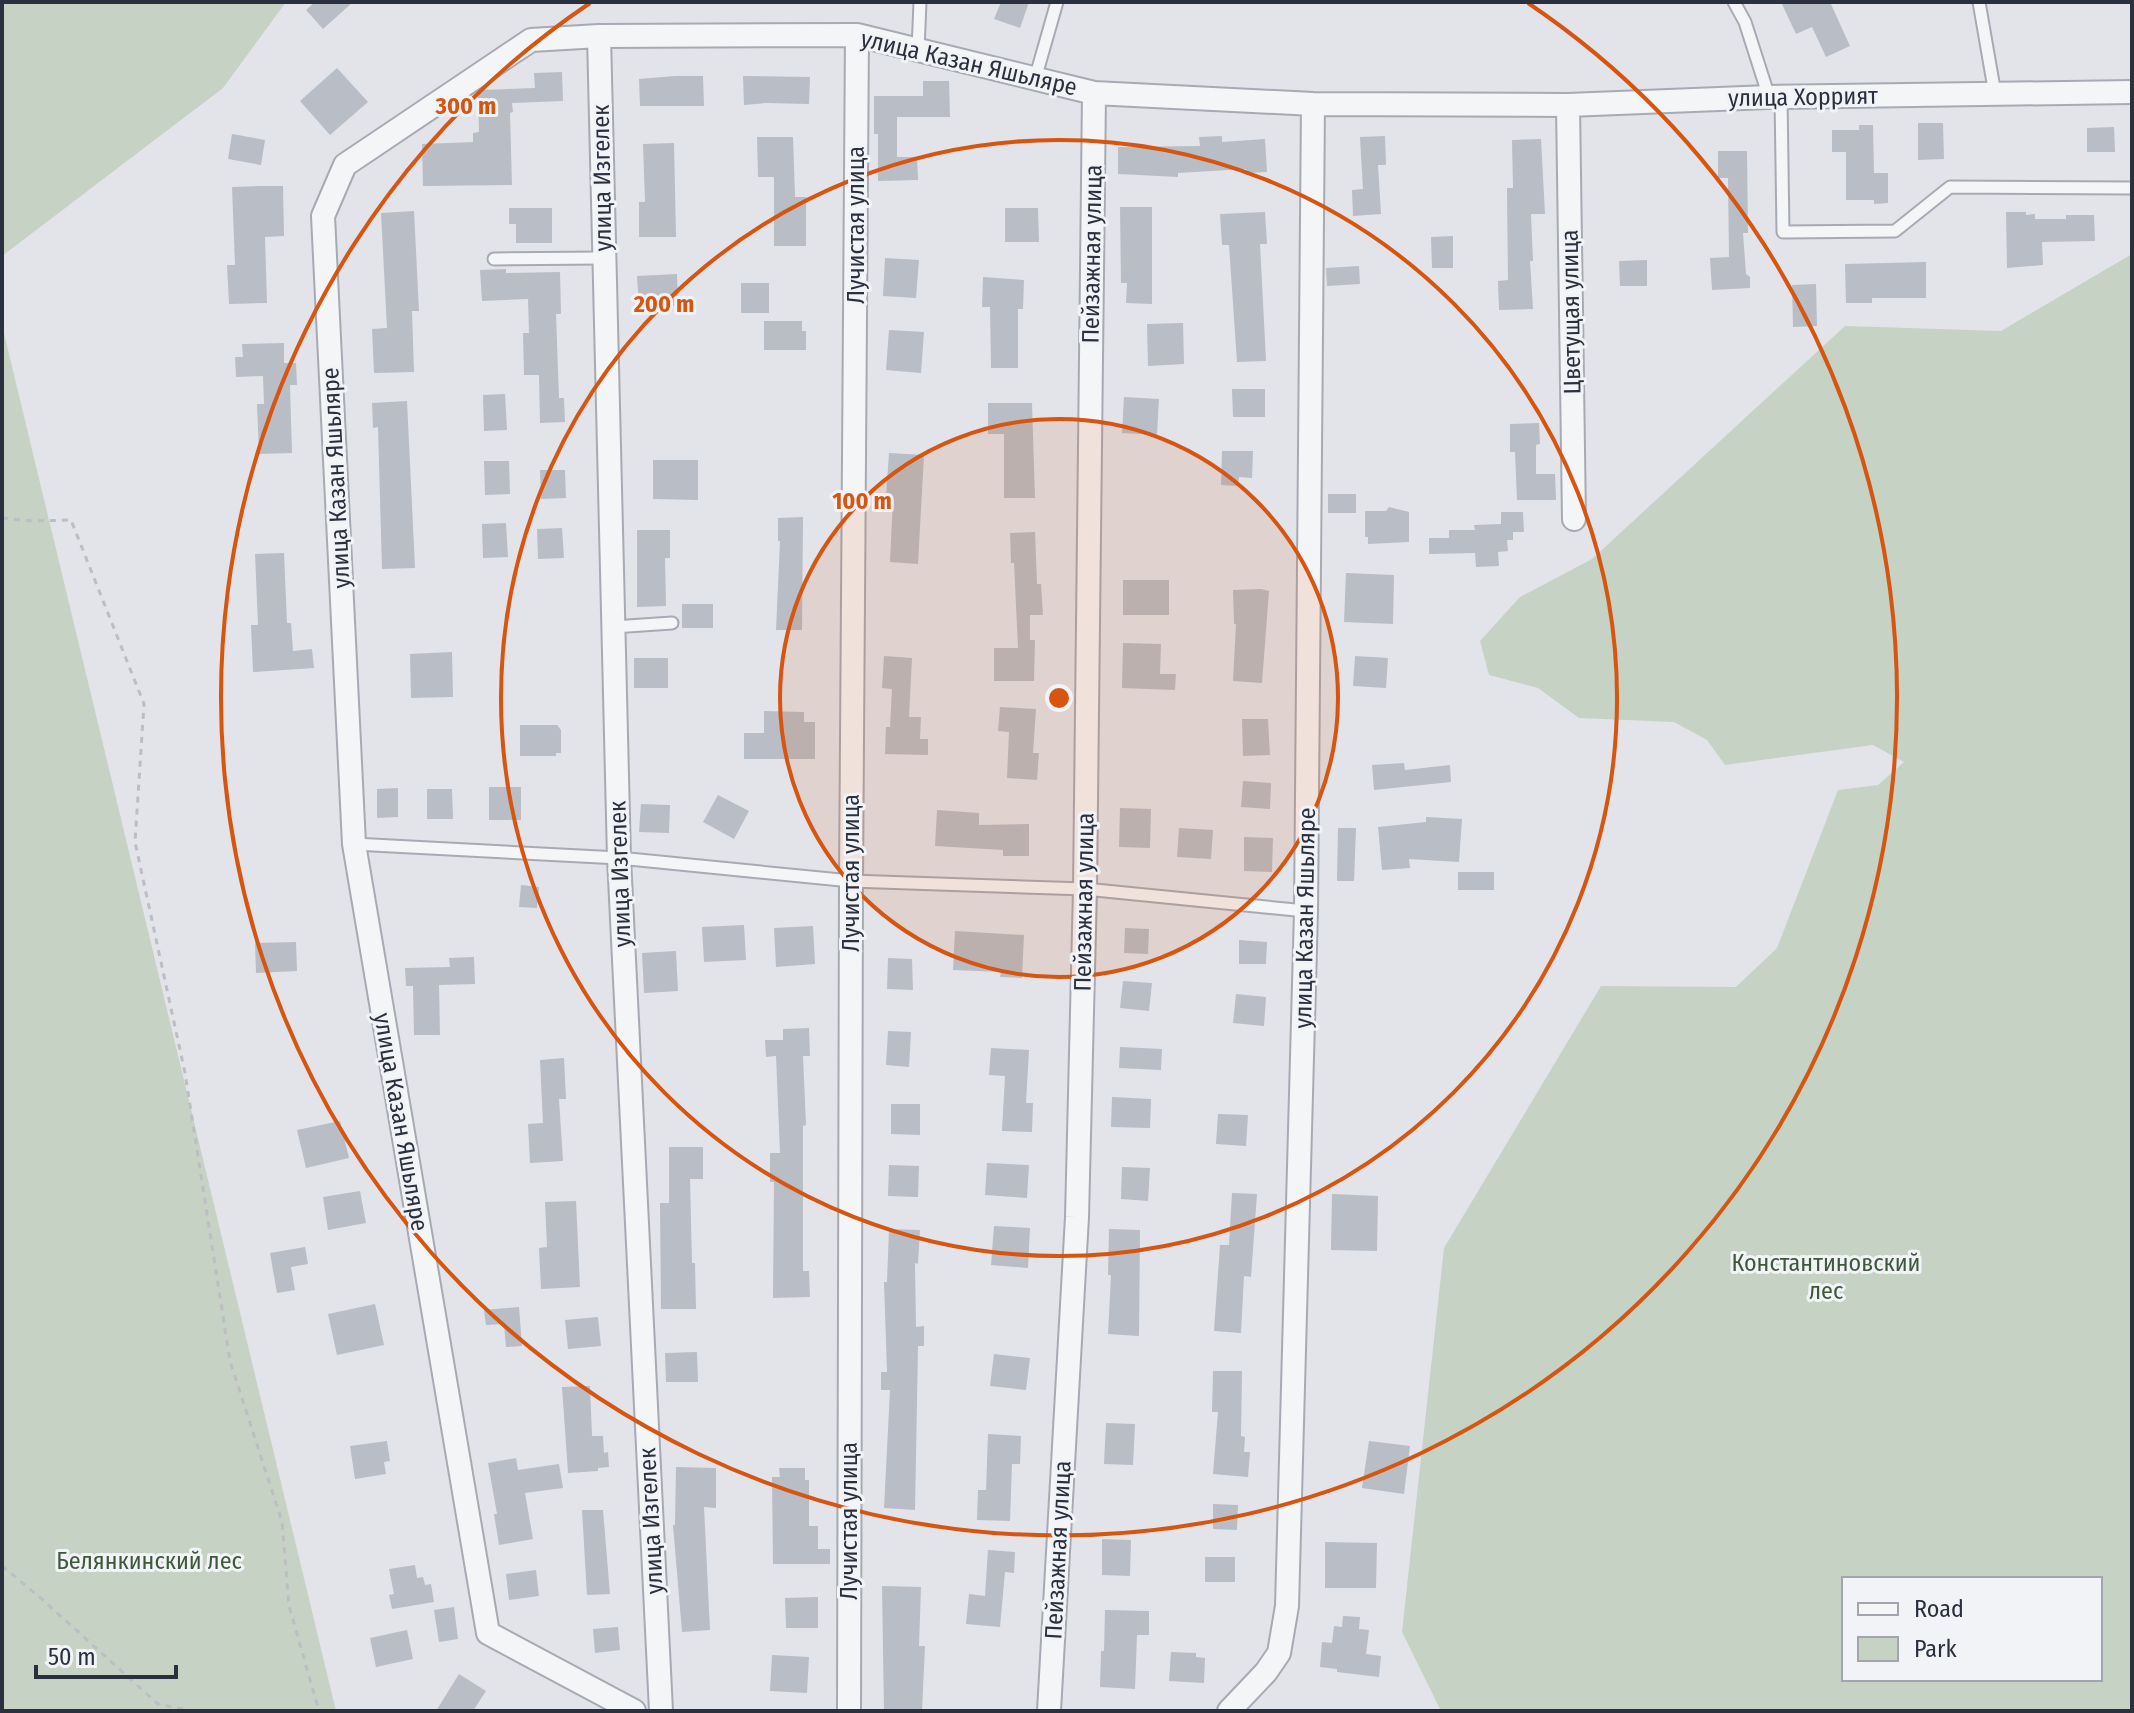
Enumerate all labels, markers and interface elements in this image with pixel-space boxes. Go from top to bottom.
street label: улица Казан Яшьляре [858,24,1080,102]
street label: улица Хоррият [1728,82,1878,112]
text: 300 m [435,92,496,120]
street label: улица Изгелек [587,104,617,252]
street label: Лучистая улица [842,146,870,304]
street label: Пейзажная улица [1076,164,1108,344]
street label: Цветущая улица [1556,229,1586,395]
text: 200 m [633,290,694,318]
street label: улица Казан Яшьляре [316,367,356,589]
text: 100 m [832,487,892,515]
centre of rings [1045,684,1073,712]
street label: Лучистая улица [837,794,865,952]
street label: улица Изгелек [603,799,637,948]
street label: улица Казан Яшьляре [1289,807,1321,1029]
street label: Пейзажная улица [1068,812,1100,992]
street label: улица Казан Яшьляре [368,1011,434,1233]
park label: Константиновский лес [1732,1249,1920,1305]
street label: Лучистая улица [835,1442,863,1600]
street label: улица Изгелек [633,1446,669,1595]
street label: Пейзажная улица [1039,1460,1077,1640]
park label: Белянкинский лес [56,1547,242,1575]
legend [1842,1577,2102,1681]
text: Road [1914,1595,1964,1623]
scale bar [36,1629,176,1679]
text: Park [1914,1635,1957,1663]
text: 50 m [48,1643,96,1671]

